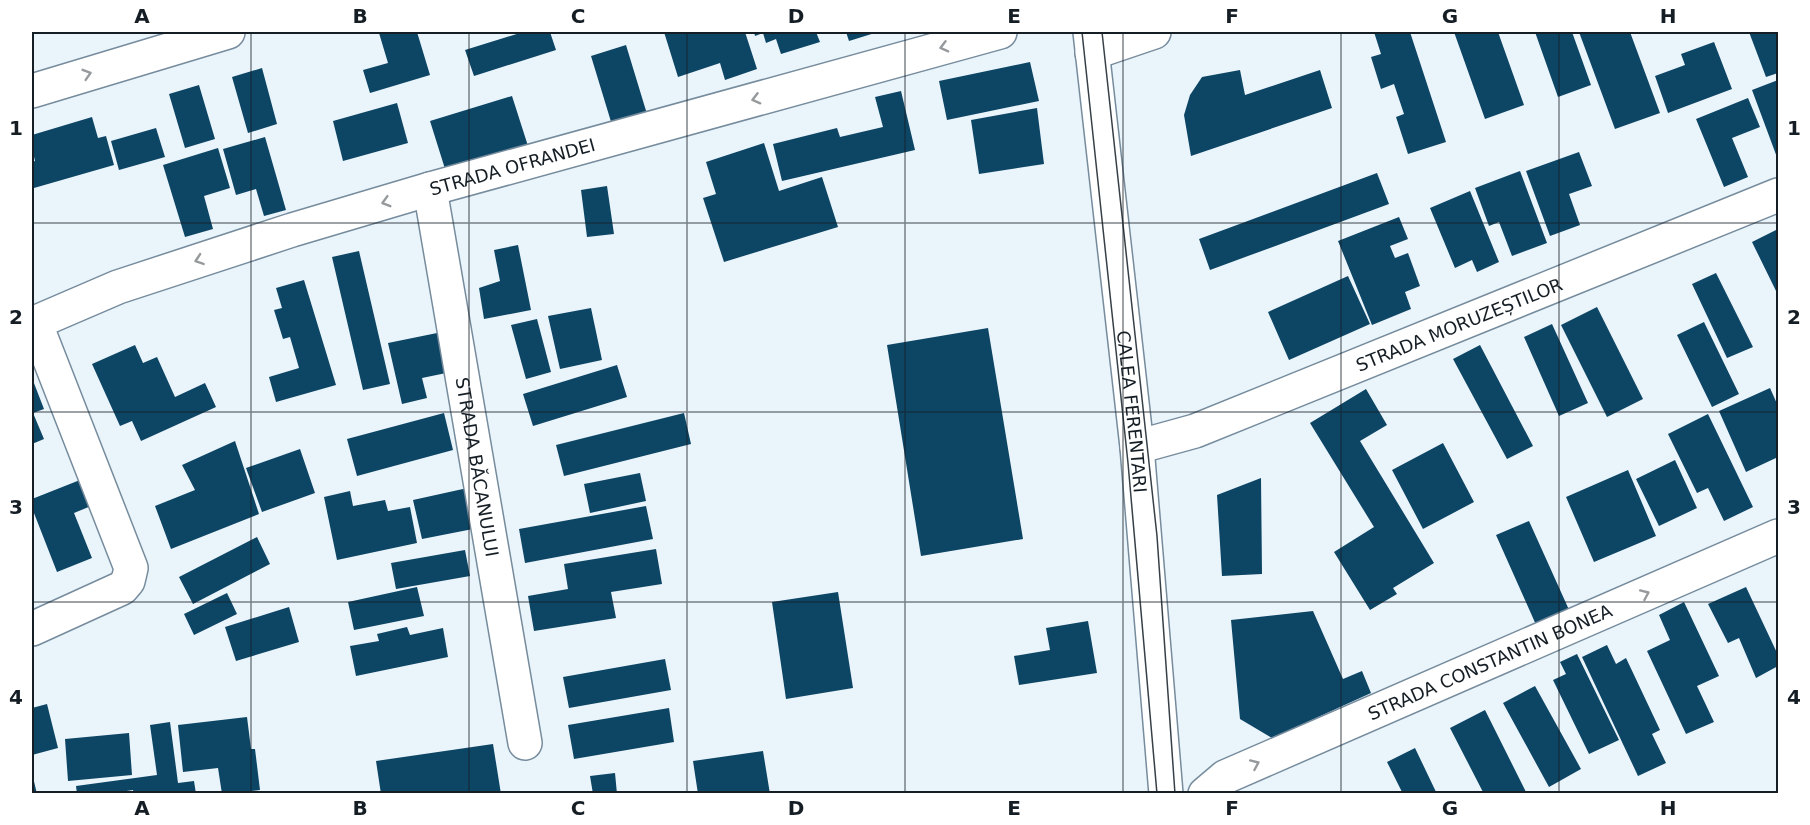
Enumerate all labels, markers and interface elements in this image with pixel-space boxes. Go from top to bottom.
text: A [134,4,150,28]
text: B [352,4,368,28]
text: C [571,4,585,28]
text: D [788,4,804,28]
text: E [1007,4,1021,28]
text: F [1225,4,1239,28]
text: G [1442,4,1458,28]
text: H [1660,4,1676,28]
one-way arrow [939,40,950,52]
one-way arrow [82,69,92,81]
one-way arrow [751,92,762,104]
text: 1 [9,116,23,140]
text: 1 [1787,116,1801,140]
street label: STRADA OFRANDEI [427,134,597,199]
one-way arrow [381,195,392,207]
one-way arrow [195,252,205,265]
street label: STRADA MORUZEȘTILOR [1353,273,1565,375]
text: 2 [9,305,23,329]
text: 2 [1787,305,1801,329]
street label: CALEA FERENTARI [1113,329,1151,494]
street label: STRADA BĂCANULUI [452,376,503,558]
text: 3 [9,495,23,519]
text: 3 [1787,495,1801,519]
one-way arrow [1639,589,1650,601]
street label: STRADA CONSTANTIN BONEA [1364,599,1616,724]
text: 4 [9,685,23,709]
text: 4 [1787,685,1801,709]
one-way arrow [1248,759,1259,771]
text: A [134,796,150,820]
text: B [352,796,368,820]
text: C [571,796,585,820]
text: D [788,796,804,820]
text: E [1007,796,1021,820]
text: F [1225,796,1239,820]
text: G [1442,796,1458,820]
text: H [1660,796,1676,820]

